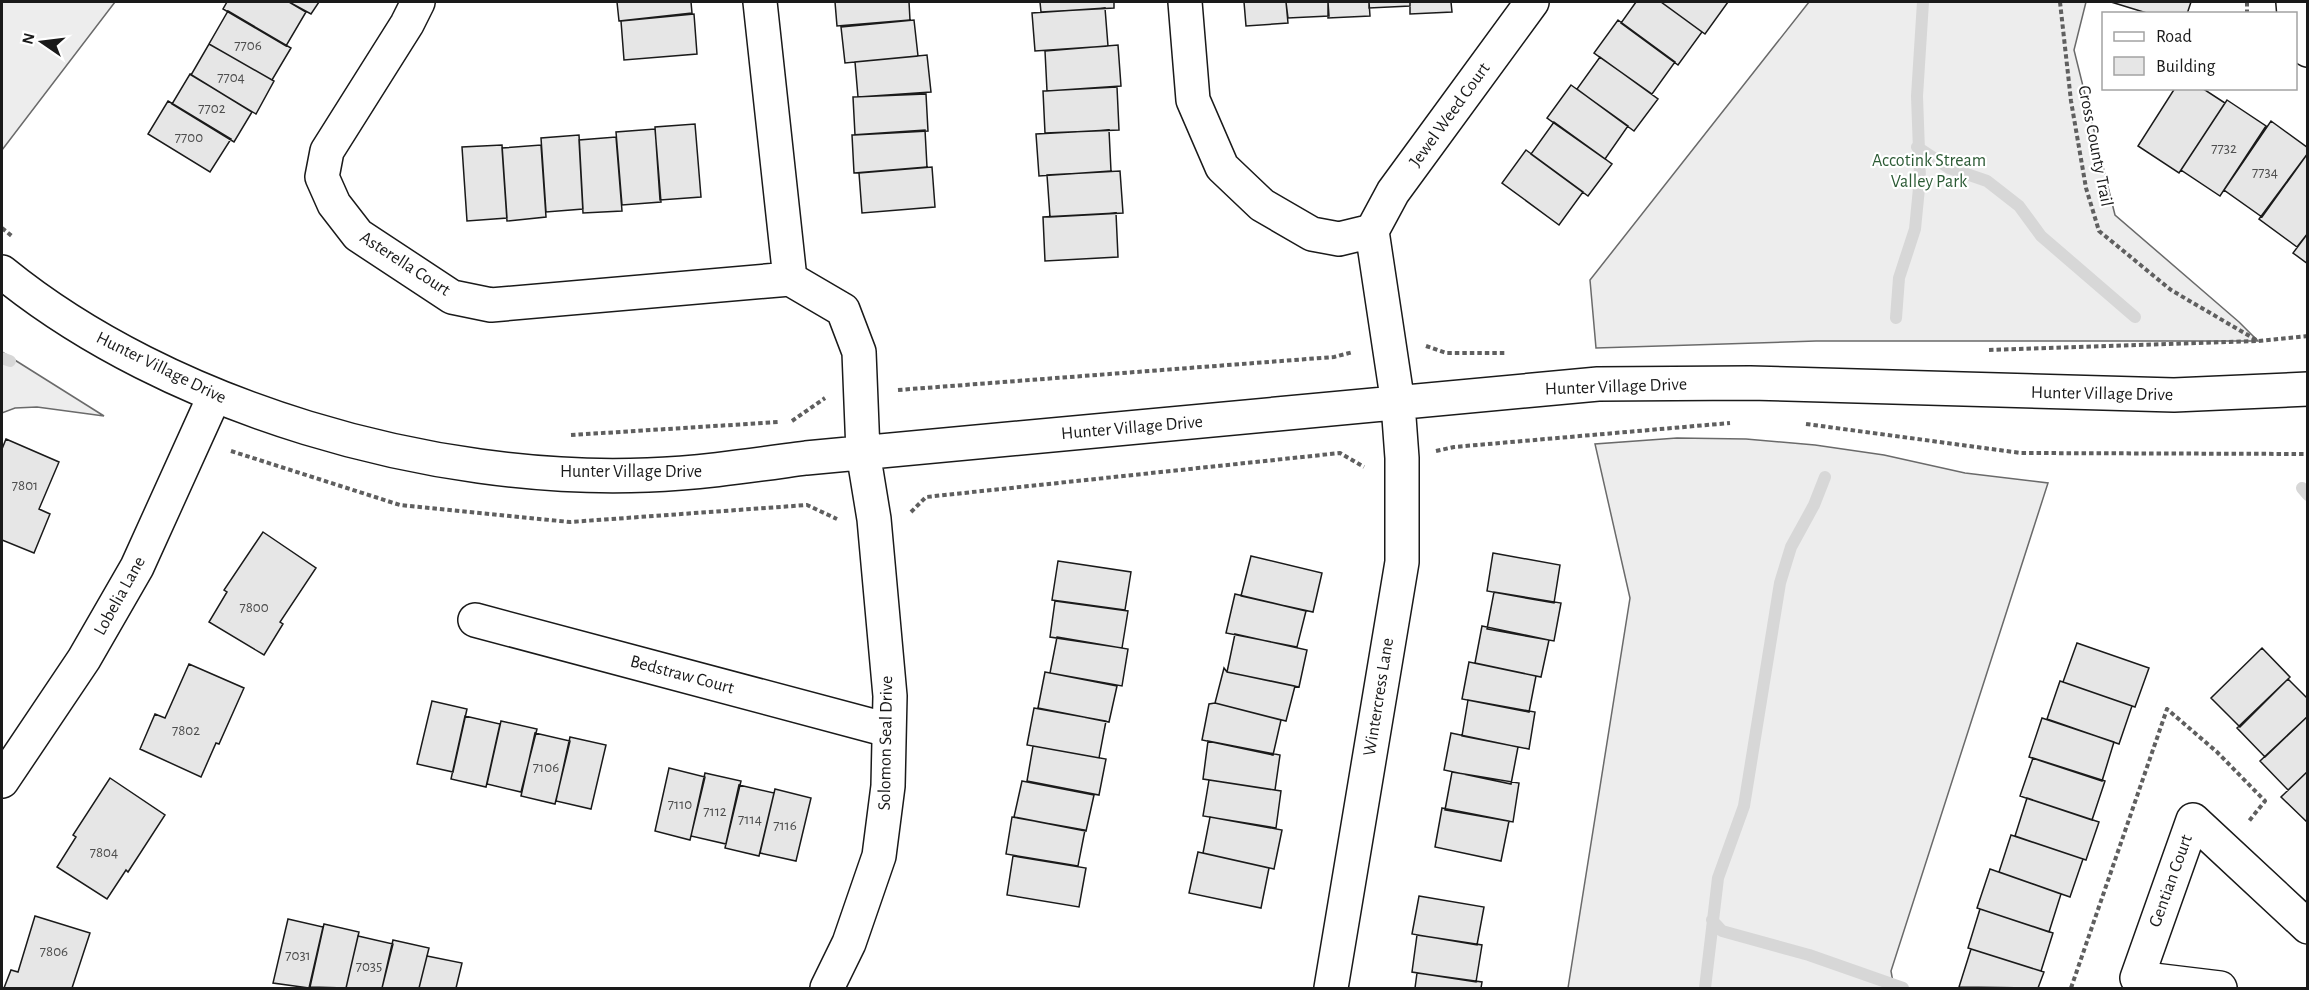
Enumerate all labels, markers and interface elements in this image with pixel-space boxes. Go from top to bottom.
north arrow [12,12,72,72]
legend [2102,12,2297,90]
text: Road [2156,28,2192,46]
text: N [19,31,38,46]
house number: 7706 [234,38,262,53]
text: Building [2156,58,2216,76]
street label: Jewel Weed Court [1406,59,1494,170]
house number: 7704 [217,70,245,85]
street label: Cross County Trail [2074,84,2116,208]
house number: 7702 [198,101,226,116]
house number: 7700 [175,130,203,145]
house number: 7732 [2211,141,2237,156]
park label: Accotink Stream Valley Park [1872,152,1986,191]
house number: 7734 [2252,165,2278,180]
street label: Asterella Court [357,228,454,300]
street label: Hunter Village Drive [93,329,229,407]
street label: Hunter Village Drive [1545,376,1687,398]
street label: Hunter Village Drive [2031,384,2173,404]
street label: Hunter Village Drive [1060,413,1204,443]
street label: Hunter Village Drive [560,463,702,481]
house number: 7801 [12,478,38,493]
street label: Lobelia Lane [91,554,149,638]
house number: 7800 [239,600,269,615]
street label: Wintercress Lane [1361,636,1397,758]
street label: Bedstraw Court [628,652,736,698]
street label: Solomon Seal Drive [876,675,896,811]
house number: 7802 [172,723,200,738]
house number: 7106 [533,760,559,775]
house number: 7110 [668,797,692,812]
house number: 7112 [703,804,727,819]
house number: 7114 [738,812,762,827]
house number: 7116 [773,818,797,833]
street label: Gentian Court [2146,832,2196,930]
house number: 7804 [90,845,118,860]
house number: 7806 [40,944,68,959]
house number: 7031 [285,948,311,963]
house number: 7035 [356,959,382,974]

